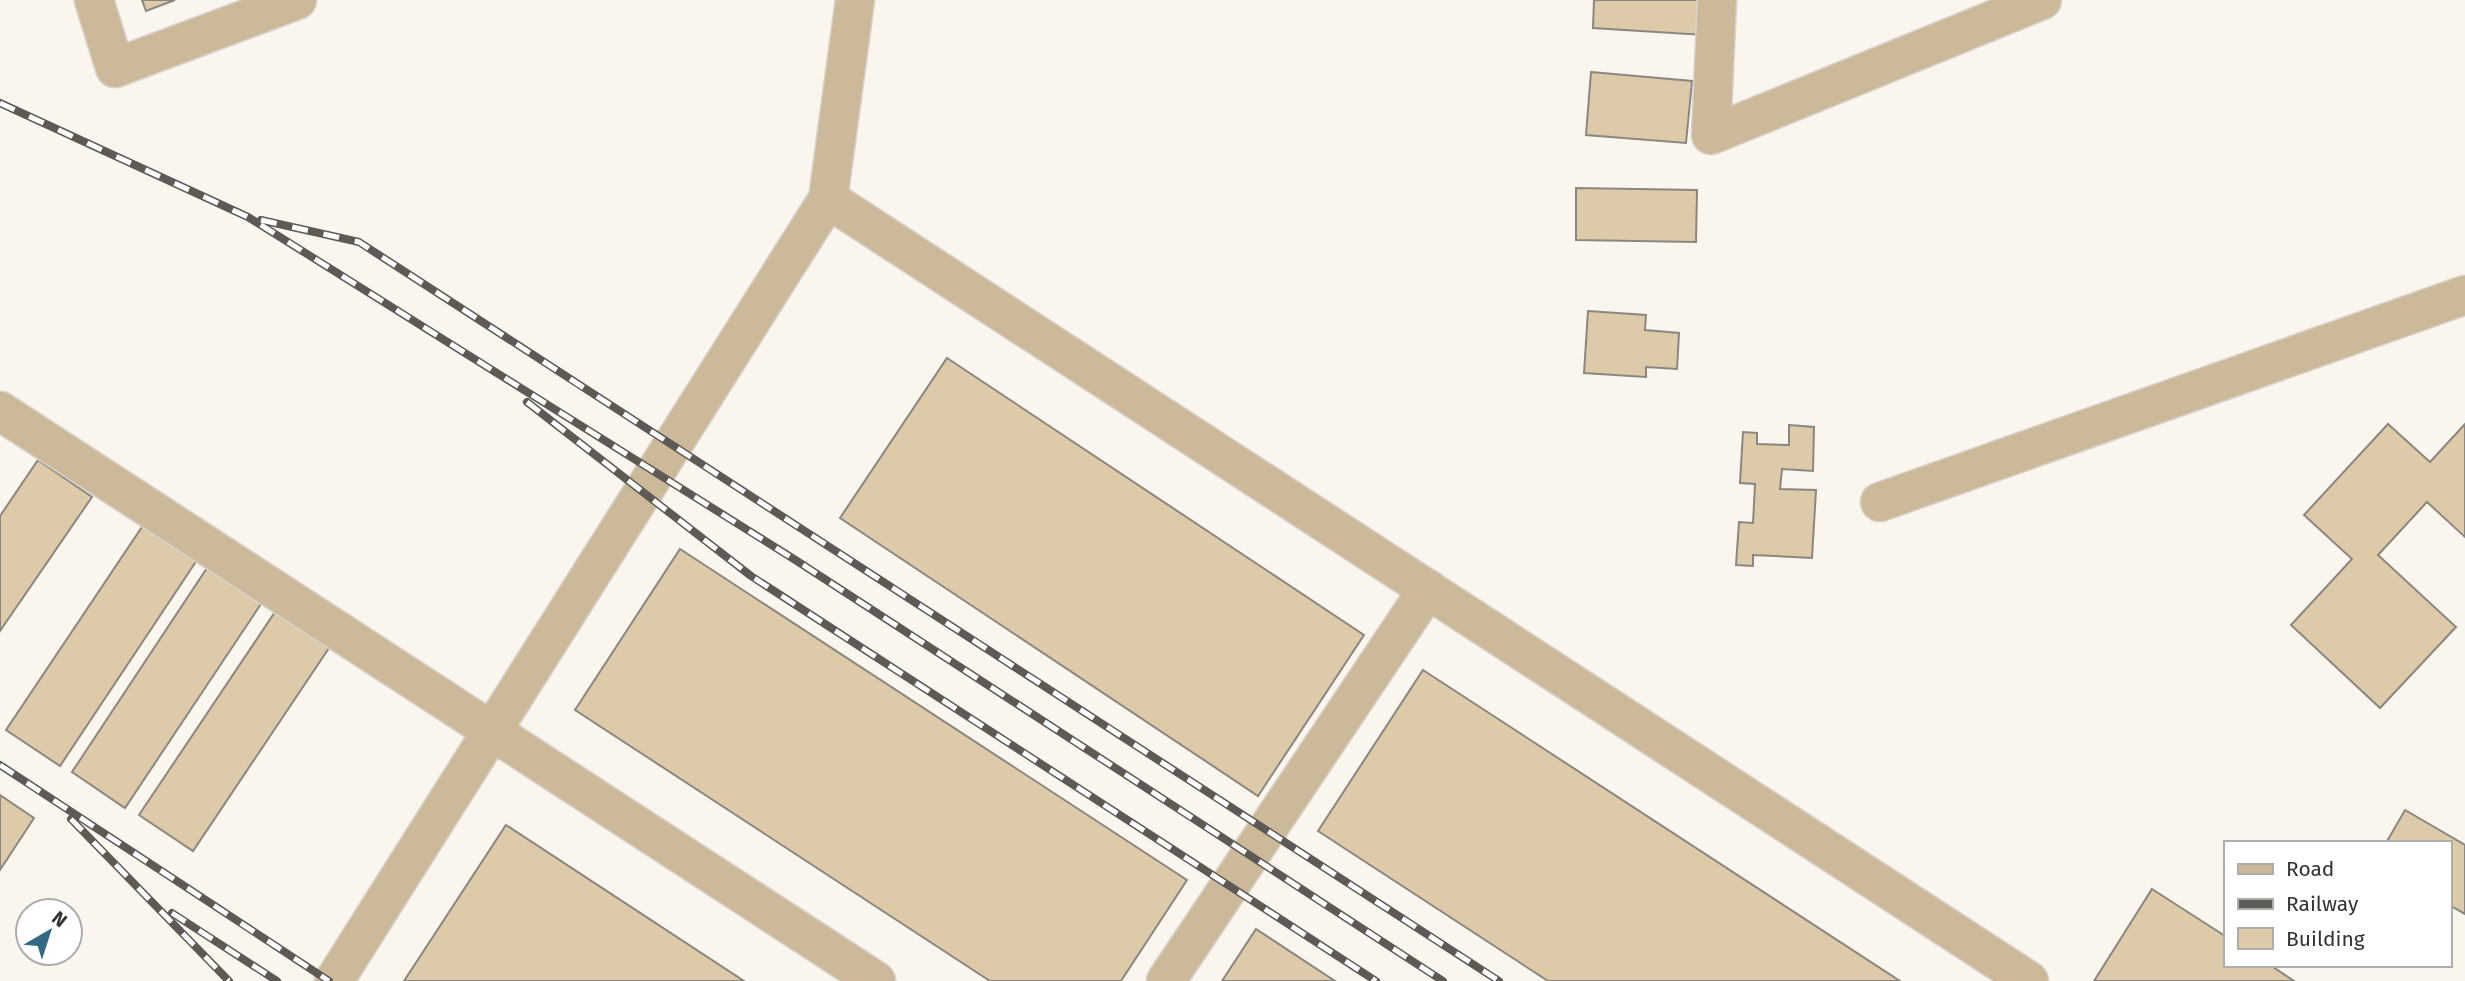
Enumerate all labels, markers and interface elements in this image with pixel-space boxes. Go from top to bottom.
legend [2224,841,2451,967]
text: Road [2286,856,2334,882]
text: Railway [2286,891,2359,917]
north arrow [14,897,84,967]
text: N [47,906,72,932]
text: Building [2286,926,2365,952]

